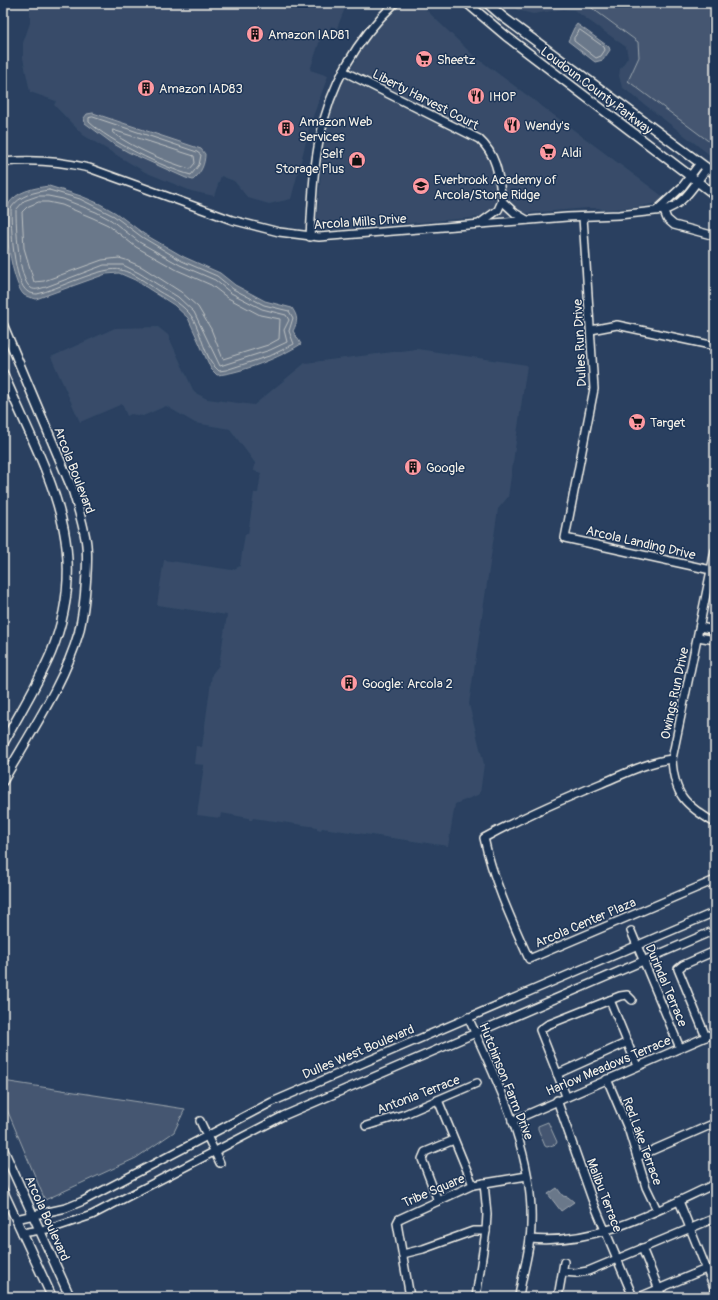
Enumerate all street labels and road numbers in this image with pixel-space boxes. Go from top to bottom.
street label: Loudoun County Parkway [537,43,656,138]
street label: Liberty Harvest Court [370,66,482,134]
street label: Arcola Mills Drive [313,211,408,233]
street label: Dulles Run Drive [570,298,590,387]
street label: Arcola Boulevard [50,425,98,516]
street label: Arcola Landing Drive [584,523,698,563]
street label: Owings Run Drive [657,645,693,741]
street label: Arcola Center Plaza [532,894,638,951]
street label: Durindal Terrace [641,942,691,1030]
street label: Dulles West Boulevard [300,1021,417,1083]
street label: Hutchinson Farm Drive [475,1021,537,1143]
street label: Harlow Meadows Terrace [544,1032,674,1099]
street label: Antonia Terrace [375,1072,463,1118]
street label: Red Lake Terrace [619,1095,666,1188]
street label: Malibu Terrace [583,1156,626,1235]
street label: Tribe Square [400,1170,468,1211]
street label: Arcola Boulevard [21,1173,73,1264]

